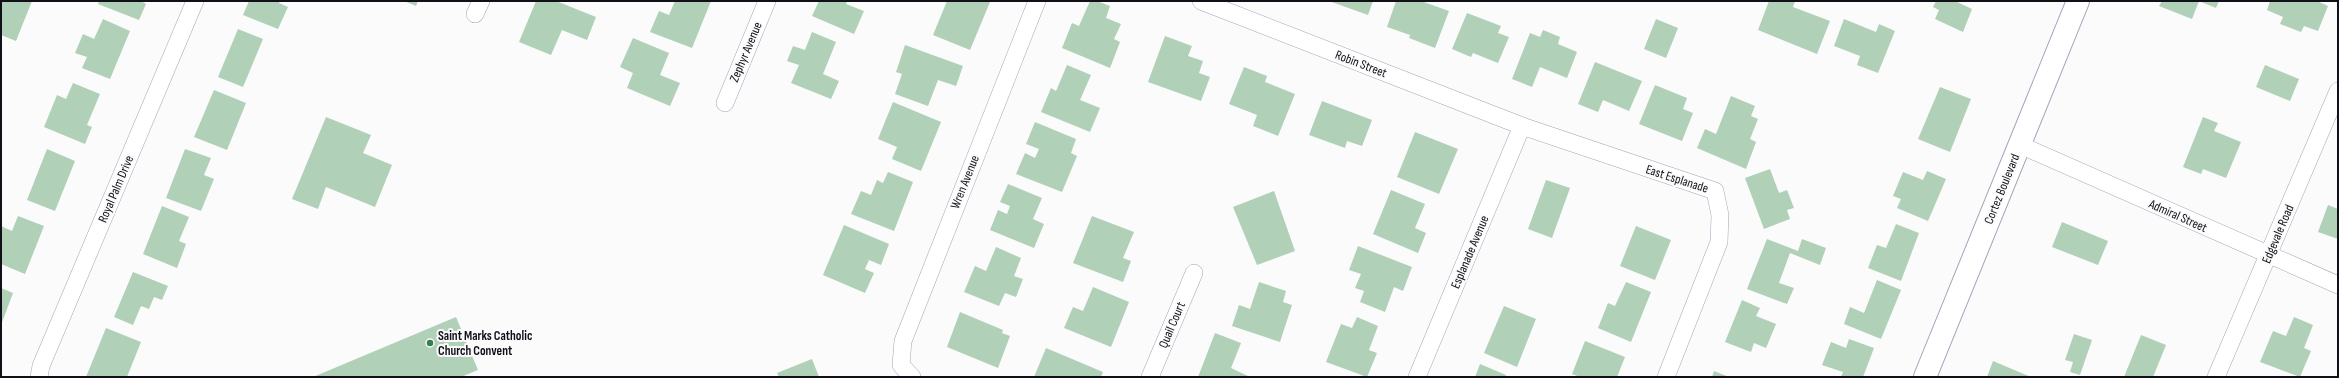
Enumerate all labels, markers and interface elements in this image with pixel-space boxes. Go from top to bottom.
street label: Zephyr Avenue [726,19,766,85]
street label: Robin Street [1333,47,1389,81]
street label: Cortez Boulevard [1981,152,2023,226]
street label: Royal Palm Drive [95,153,137,225]
street label: Wren Avenue [947,153,983,211]
street label: East Esplanade [1644,161,1710,197]
street label: Admiral Street [2146,196,2210,236]
street label: Edgevale Road [2258,202,2298,266]
street label: Esplanade Avenue [1447,213,1493,291]
street label: Quail Court [1155,299,1189,351]
place label: Saint Marks Catholic Church Convent [438,328,533,359]
marker: Saint Marks Catholic Church Convent [425,338,435,348]

